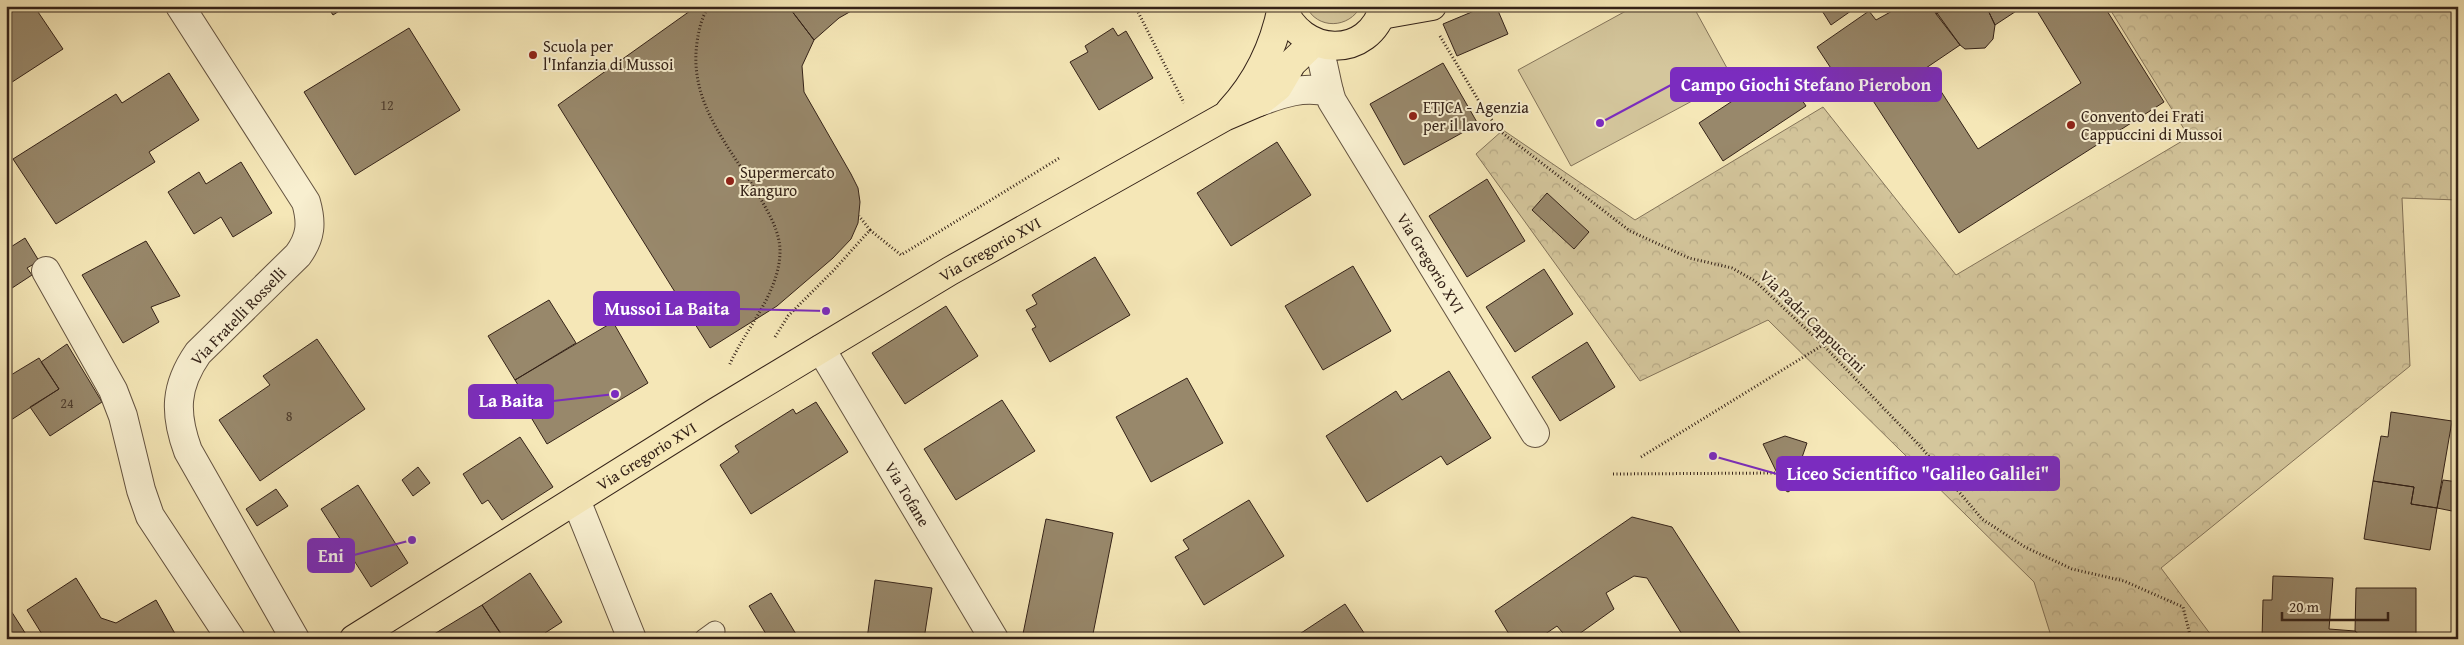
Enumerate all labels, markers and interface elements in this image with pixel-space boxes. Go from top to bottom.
place label: Scuola per l'Infanzia di Mussoi [543,34,674,76]
marker: Scuola per l'Infanzia di Mussoi [527,49,539,61]
callout: Campo Giochi Stefano Pierobon [1671,68,1941,101]
text: Campo Giochi Stefano Pierobon [1681,71,1931,98]
house number: 12 [380,95,394,115]
place label: ETJCA - Agenzia per il lavoro [1423,95,1529,137]
place label: Convento dei Frati Cappuccini di Mussoi [2081,104,2223,146]
marker: ETJCA - Agenzia per il lavoro [1407,110,1419,122]
marker: Convento dei Frati Cappuccini di Mussoi [2065,119,2077,131]
place label: Supermercato Kanguro [740,160,835,202]
marker: Supermercato Kanguro [724,175,736,187]
street label: Via Gregorio XVI [1391,208,1471,318]
street label: Via Gregorio XVI [934,210,1045,287]
street label: Via Fratelli Rosselli [185,261,292,371]
street label: Via Padri Cappuccini [1754,264,1872,379]
callout: Mussoi La Baita [594,292,739,325]
text: Mussoi La Baita [605,295,730,322]
callout: La Baita [469,385,553,418]
text: La Baita [479,387,544,414]
house number: 24 [60,393,74,413]
house number: 8 [286,406,293,426]
street label: Via Gregorio XVI [592,415,701,496]
street label: Via Tofane [879,457,936,531]
callout: Liceo Scientifico "Galileo Galilei" [1777,457,2059,490]
text: Liceo Scientifico "Galileo Galilei" [1787,460,2049,487]
callout: Eni [308,539,354,572]
text: Eni [318,542,344,569]
scale bar [2282,590,2388,622]
text: 20 m [2289,596,2320,617]

